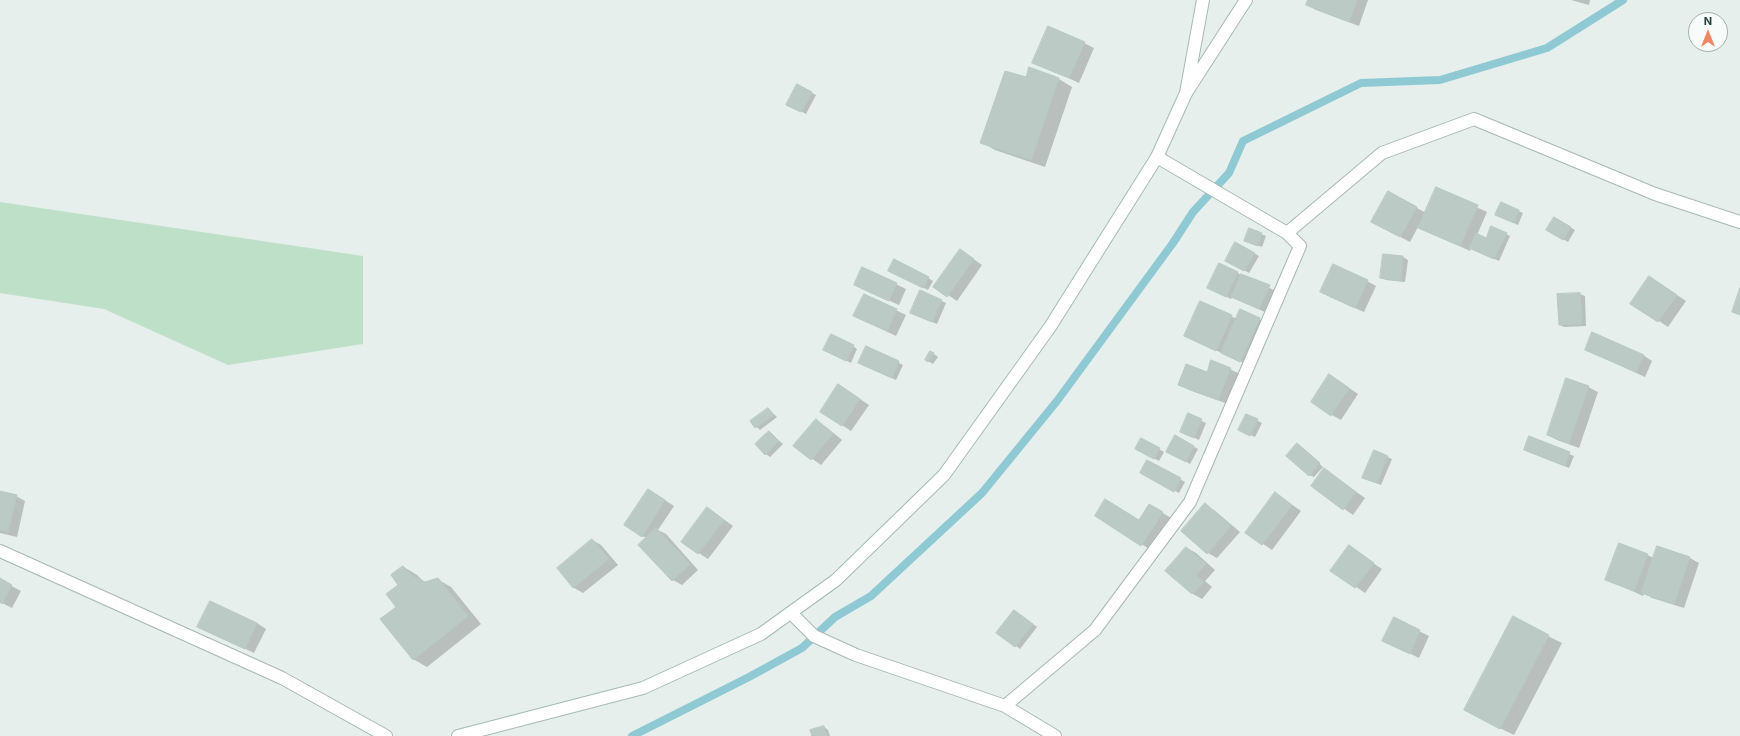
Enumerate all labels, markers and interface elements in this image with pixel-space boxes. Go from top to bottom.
north arrow [1688,12,1728,52]
text: N [1704,14,1712,28]

